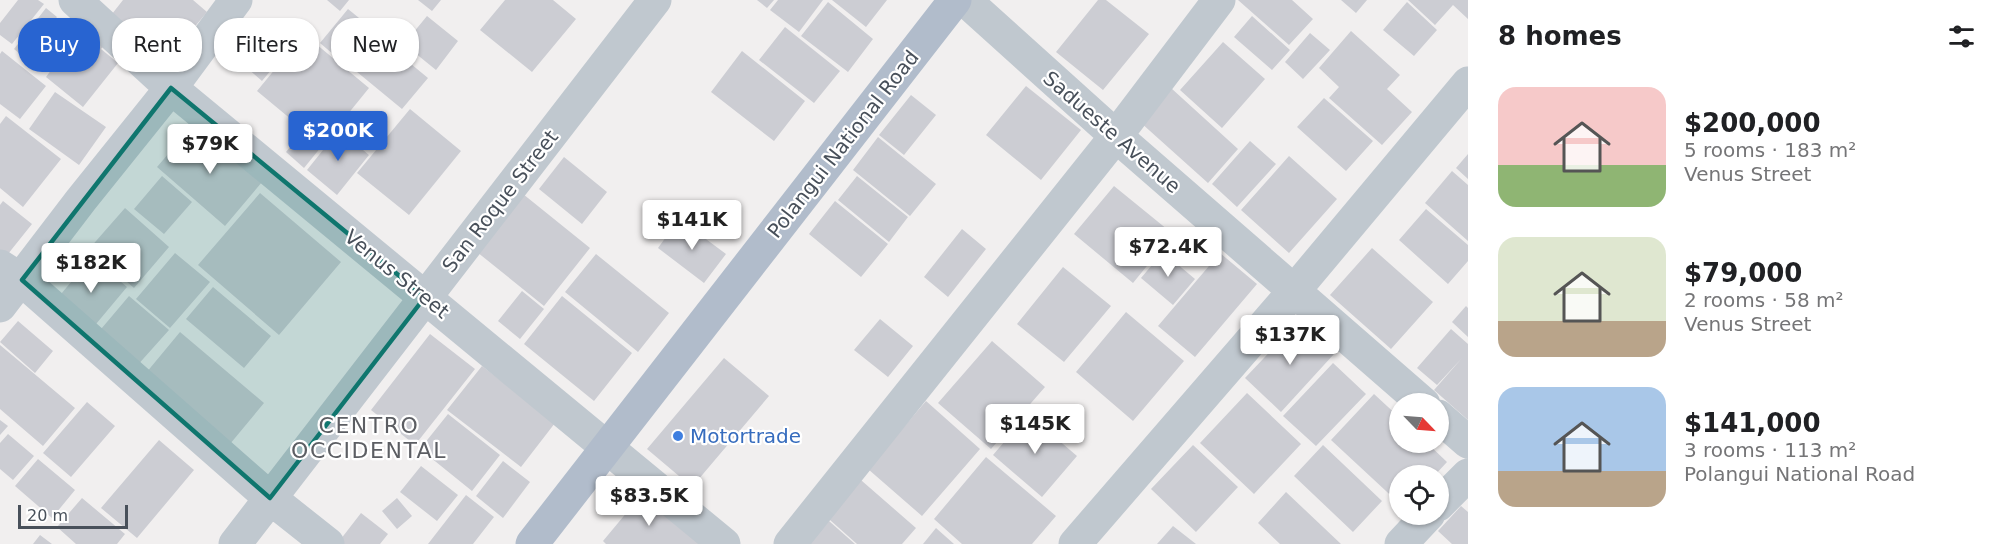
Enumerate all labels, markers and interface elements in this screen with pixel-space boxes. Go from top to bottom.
chip: Buy [18,18,100,72]
chip: Rent [112,18,202,72]
chip: Filters [214,18,319,72]
chip: New [331,18,419,72]
icon: filters [1945,20,1978,53]
text: 8 homes [1498,21,1622,51]
street label: Polangui National Road [762,45,924,243]
street label: Sadueste Avenue [1039,66,1185,198]
text: $200,000 [1684,108,1821,138]
pin: $200K [296,111,380,162]
icon: home [1546,111,1618,183]
text: $200K [302,118,374,142]
pin: $79K [174,124,246,175]
street label: San Roque Street [437,125,563,277]
text: $79K [181,131,239,155]
text: 5 rooms · 183 m² [1684,138,1856,162]
text: Venus Street [1684,162,1811,186]
pin: $141K [650,200,734,251]
text: $141K [656,207,728,231]
street label: Venus Street [340,225,454,323]
pin: $72.4K [1119,227,1217,278]
text: $72.4K [1129,234,1207,258]
pin: $182K [49,243,133,294]
text: $182K [55,250,127,274]
text: $79,000 [1684,258,1802,288]
icon: home [1546,261,1618,333]
text: 2 rooms · 58 m² [1684,288,1844,312]
text: Venus Street [1684,312,1811,336]
pin: $137K [1248,315,1332,366]
text: $137K [1254,322,1326,346]
north arrow [1389,393,1449,453]
map controls [1389,393,1449,525]
pin: $145K [993,404,1077,455]
text: $141,000 [1684,408,1821,438]
text: $145K [999,411,1071,435]
icon: home [1546,411,1618,483]
district label: CENTRO OCCIDENTAL [291,413,447,463]
place label: Motortrade [690,424,801,448]
marker: Motortrade [671,429,685,443]
text: 3 rooms · 113 m² [1684,438,1856,462]
text: Polangui National Road [1684,462,1915,486]
button: locate [1389,465,1449,525]
pin: $83.5K [600,476,698,527]
text: $83.5K [610,483,688,507]
scale bar [18,502,128,530]
text: 20 m [27,506,68,525]

